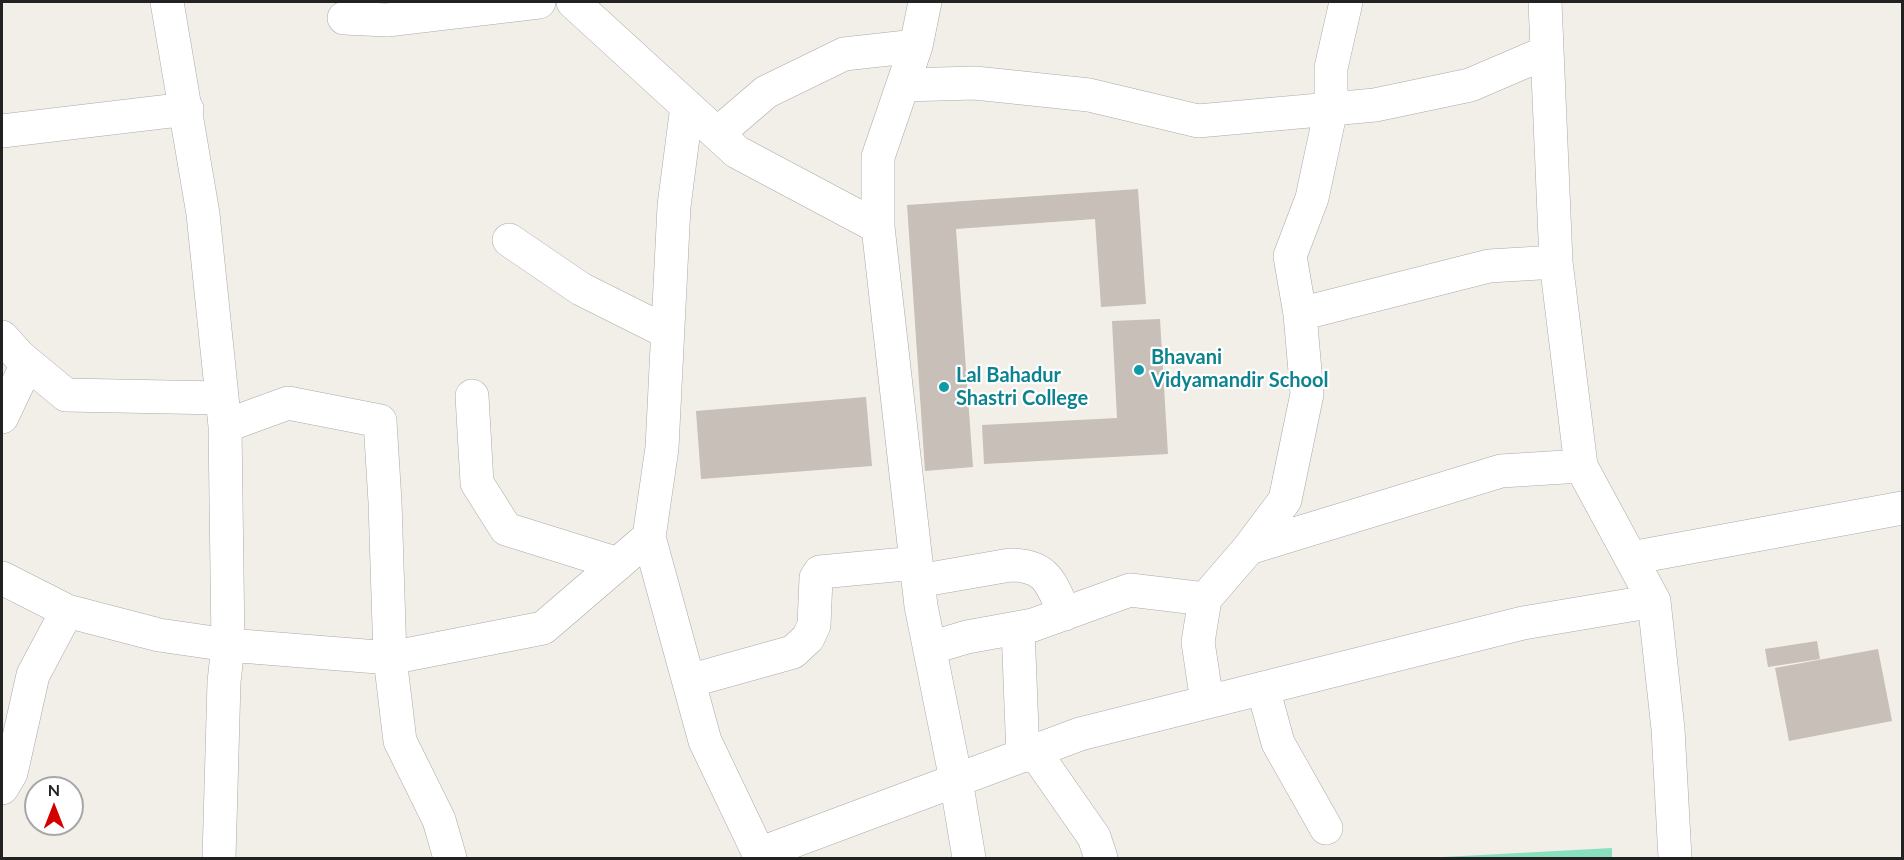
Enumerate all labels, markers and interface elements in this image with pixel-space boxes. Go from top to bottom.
place label: Bhavani Vidyamandir School [1151,346,1329,393]
marker: Bhavani Vidyamandir School [1132,363,1146,377]
place label: Lal Bahadur Shastri College [956,364,1088,411]
marker: Lal Bahadur Shastri College [937,380,951,394]
north arrow [24,776,84,836]
text: N [48,780,60,799]

